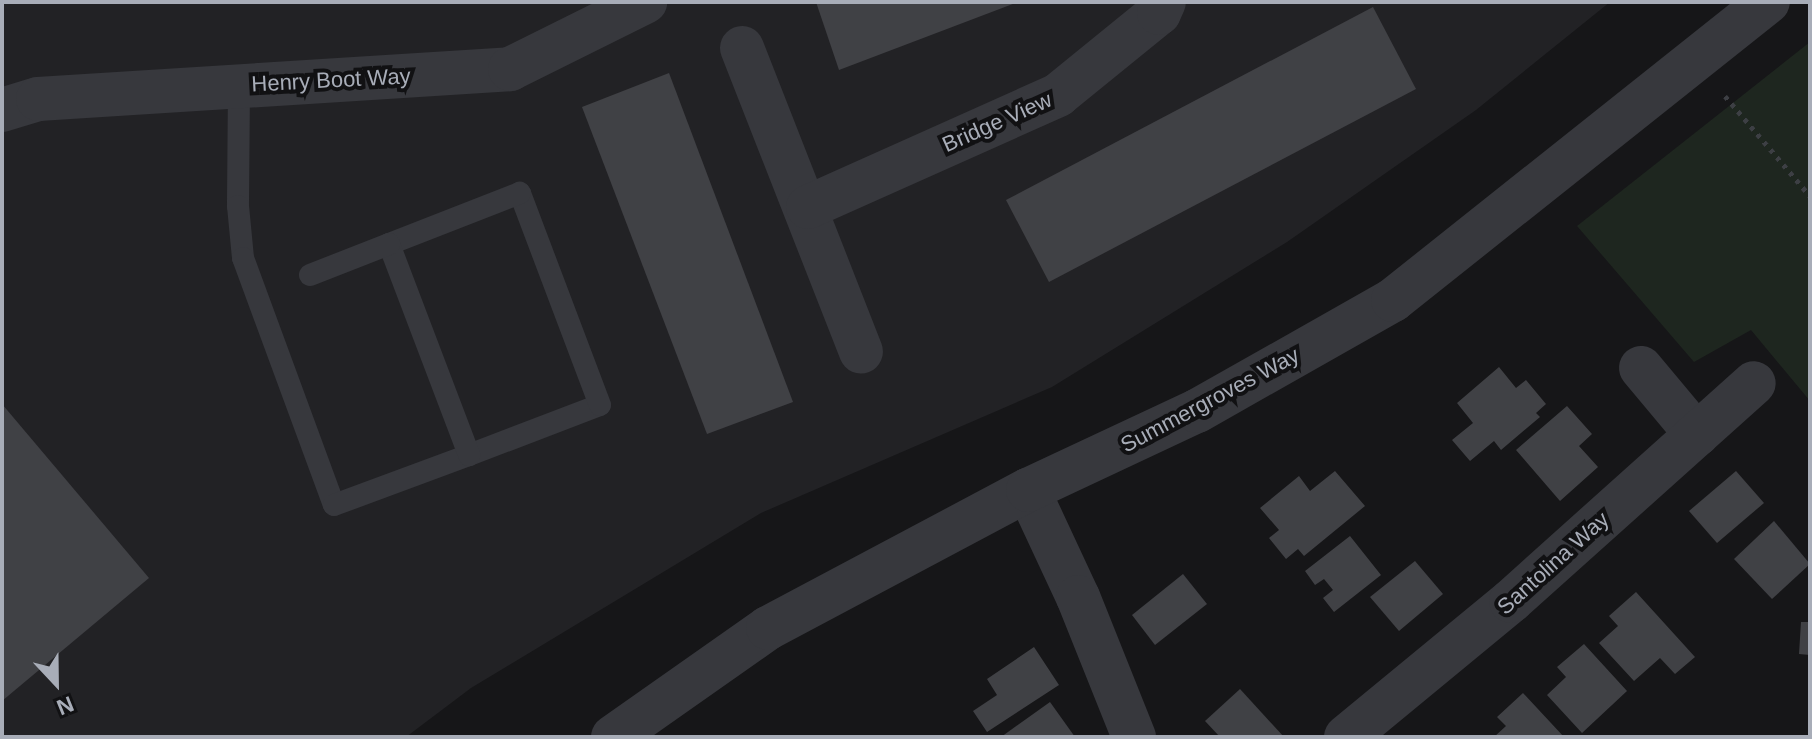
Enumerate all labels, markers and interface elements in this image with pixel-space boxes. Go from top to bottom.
street label: Henry Boot Way [251,63,411,97]
street label: Bridge View [938,86,1056,158]
street label: Summergroves Way [1116,342,1304,458]
street label: Santolina Way [1492,506,1614,620]
north arrow [16,643,96,723]
text: N [53,691,77,720]

